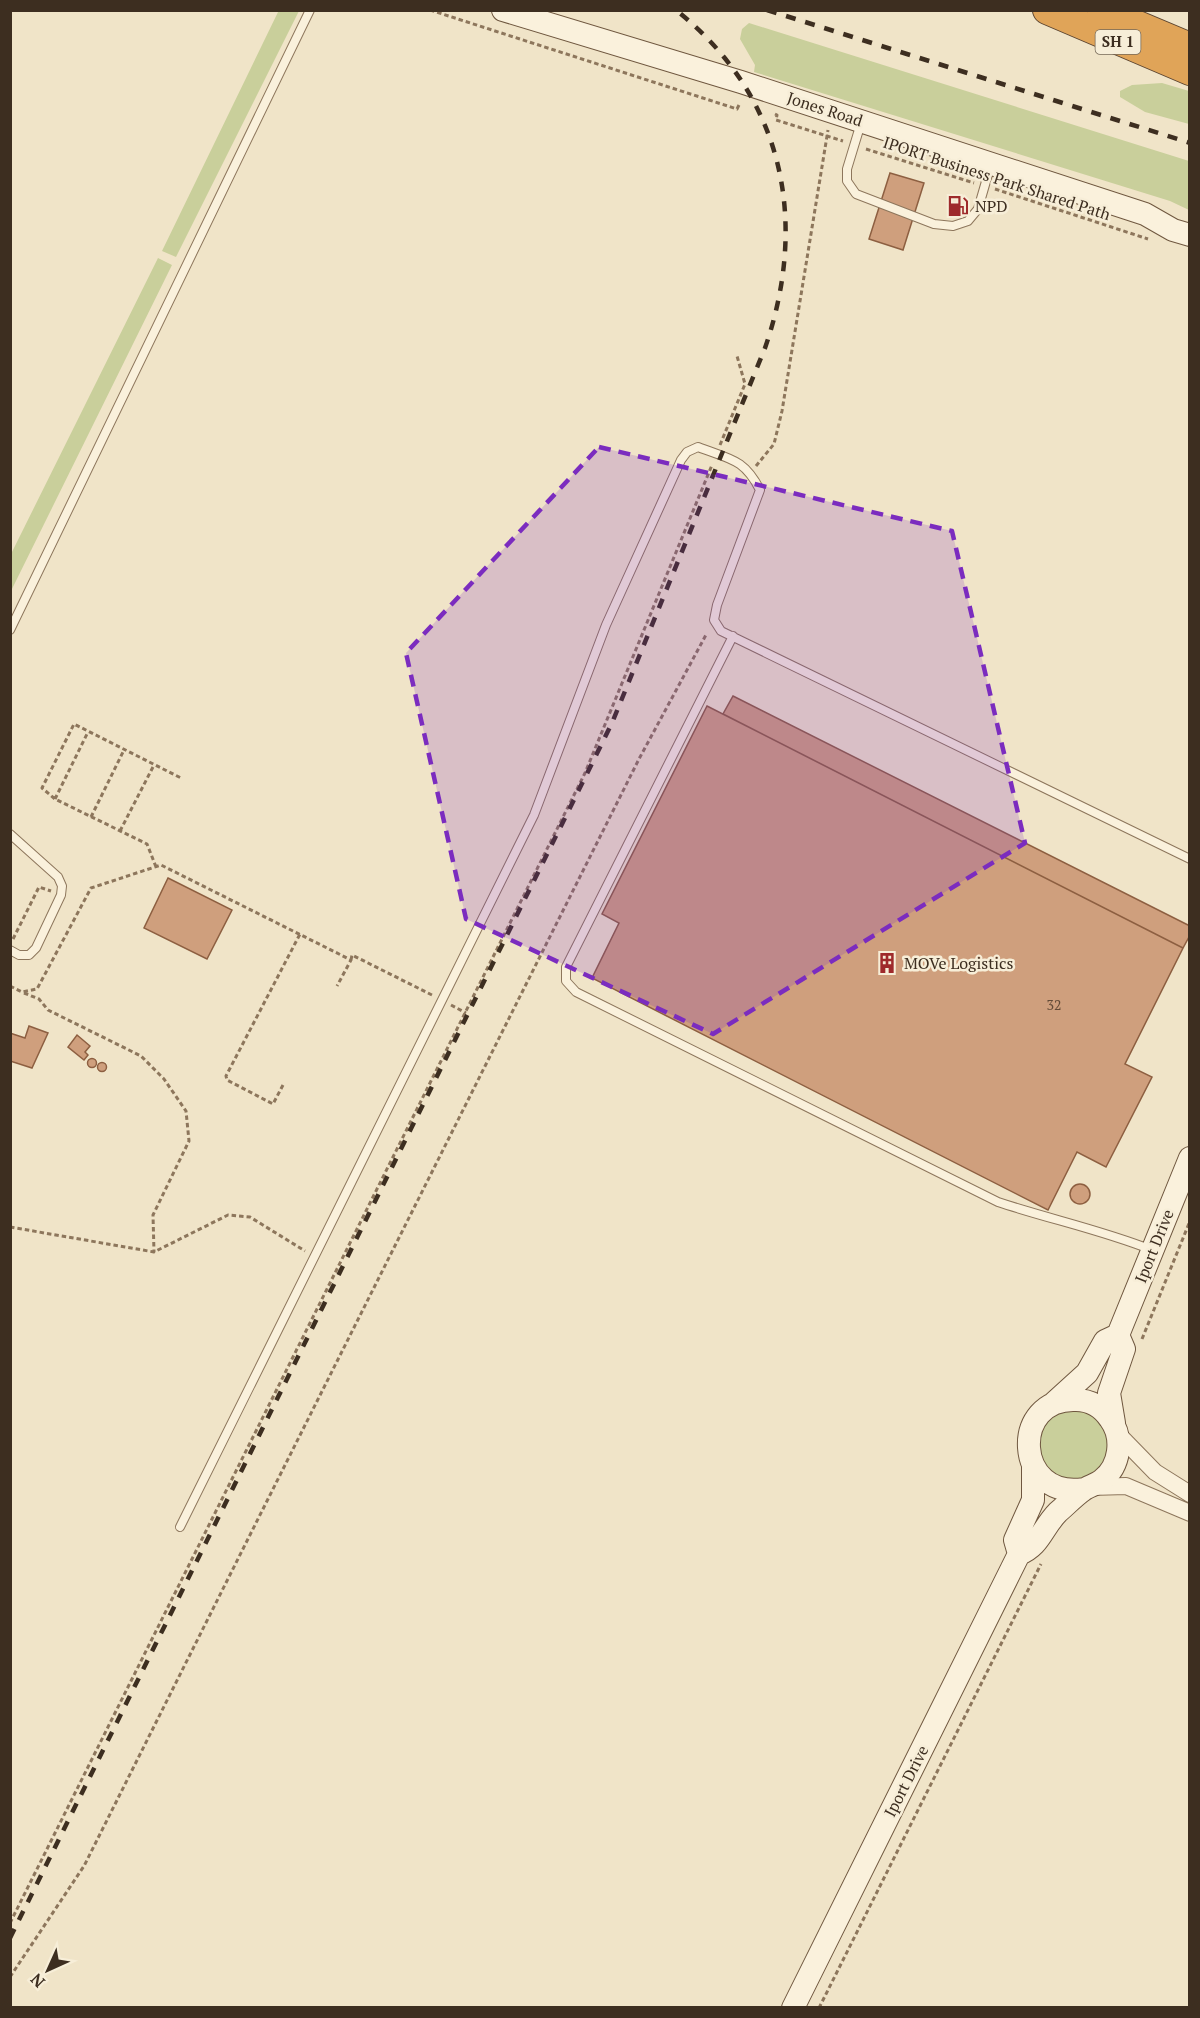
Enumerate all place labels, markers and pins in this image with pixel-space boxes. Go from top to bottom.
fuel station icon: NPD [946,194,970,218]
place label: NPD [975,195,1008,217]
building icon: MOVe Logistics [875,951,899,975]
place label: MOVe Logistics [904,952,1013,974]

